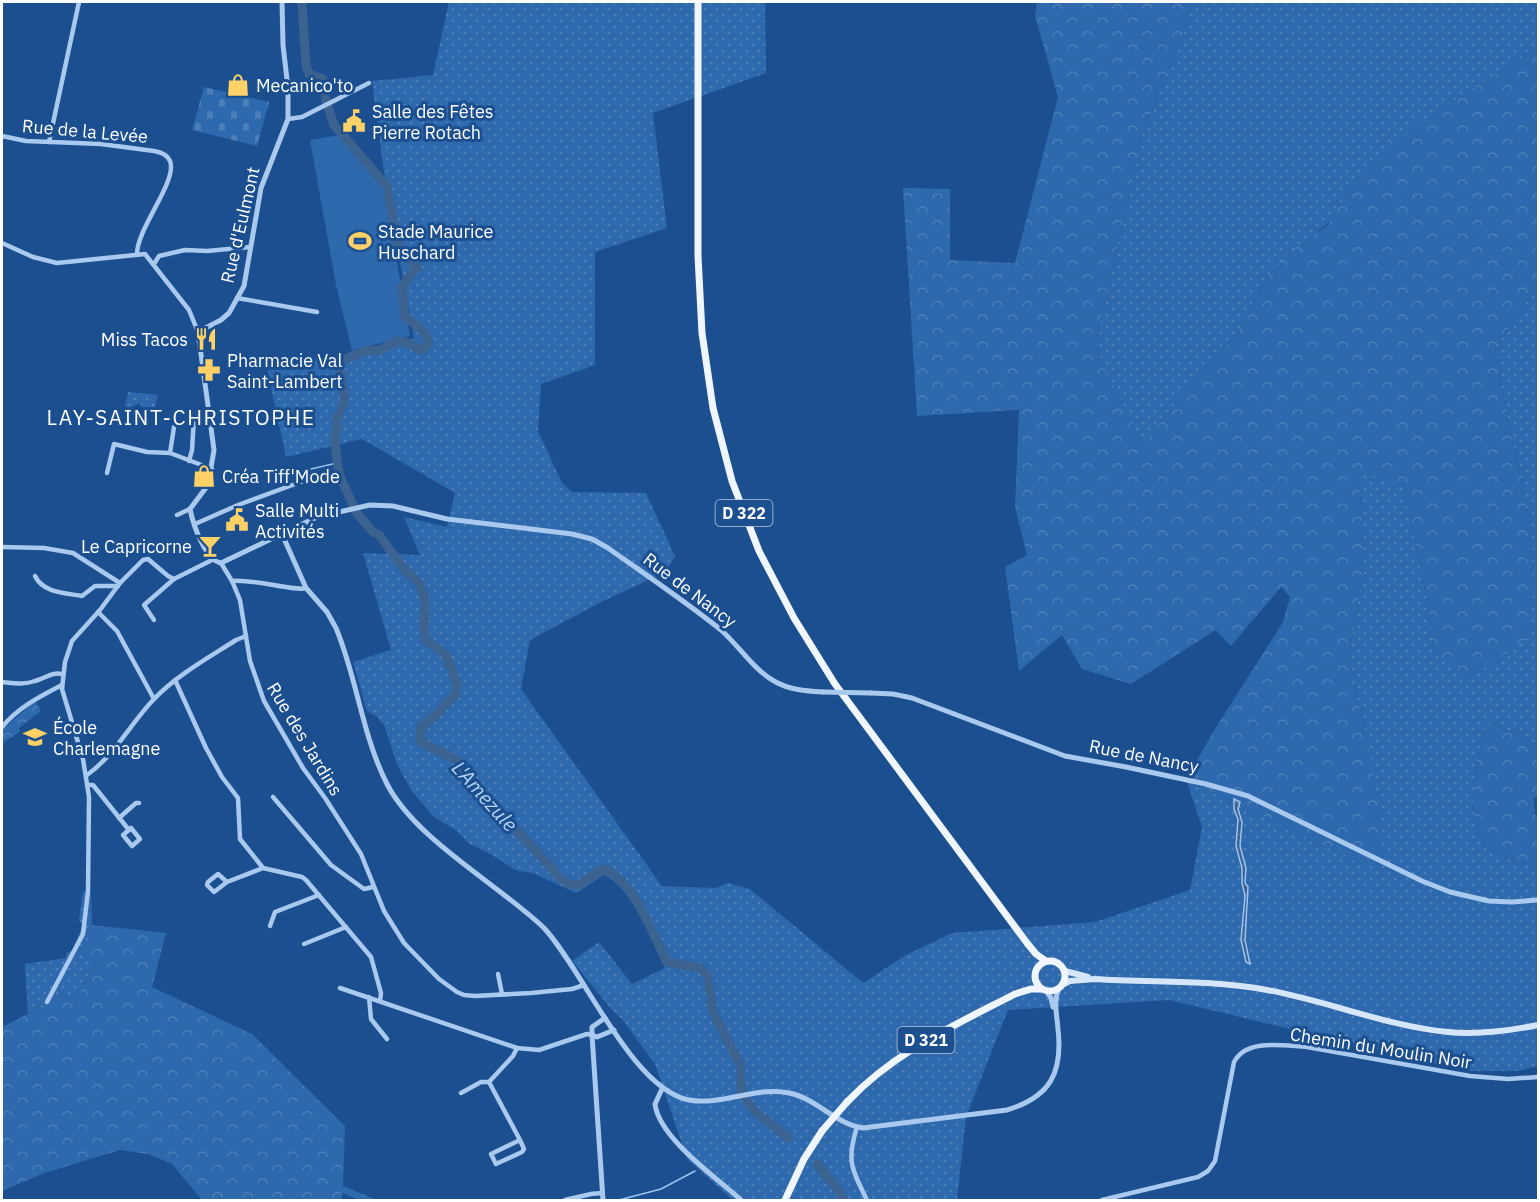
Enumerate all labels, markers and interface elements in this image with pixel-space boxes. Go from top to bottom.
shop icon: Mecanico'to [225,72,251,98]
place label: Mecanico'to [256,74,353,97]
place label: Salle des Fêtes Pierre Rotach [372,100,494,144]
public building icon: Salle des Fêtes Pierre Rotach [341,108,367,134]
street label: Rue de la Levée [21,114,149,148]
street label: Rue d'Eulmont [215,165,265,285]
place label: Stade Maurice Huschard [378,220,493,264]
sports icon: Stade Maurice Huschard [347,228,373,254]
restaurant icon: Miss Tacos [193,326,219,352]
place label: Miss Tacos [101,328,188,351]
place label: Pharmacie Val Saint-Lambert [227,349,343,393]
pharmacy icon: Pharmacie Val Saint-Lambert [196,357,222,383]
district label: LAY-SAINT-CHRISTOPHE [46,403,316,431]
shop icon: Créa Tiff'Mode [191,463,217,489]
place label: Créa Tiff'Mode [222,465,340,488]
place label: Salle Multi Activités [255,499,339,543]
road number: D 322 [716,500,772,526]
public building icon: Salle Multi Activités [224,507,250,533]
bar icon: Le Capricorne [197,533,223,559]
place label: Le Capricorne [81,535,192,558]
street label: Rue de Nancy [639,547,741,633]
street label: Rue des Jardins [262,678,348,800]
place label: École Charlemagne [53,716,160,760]
school or university icon: École Charlemagne [22,724,48,750]
street label: Rue de Nancy [1087,734,1201,778]
water label: L'Amezule [446,755,524,837]
street label: Chemin du Moulin Noir [1289,1022,1474,1074]
road number: D 321 [898,1027,954,1053]

